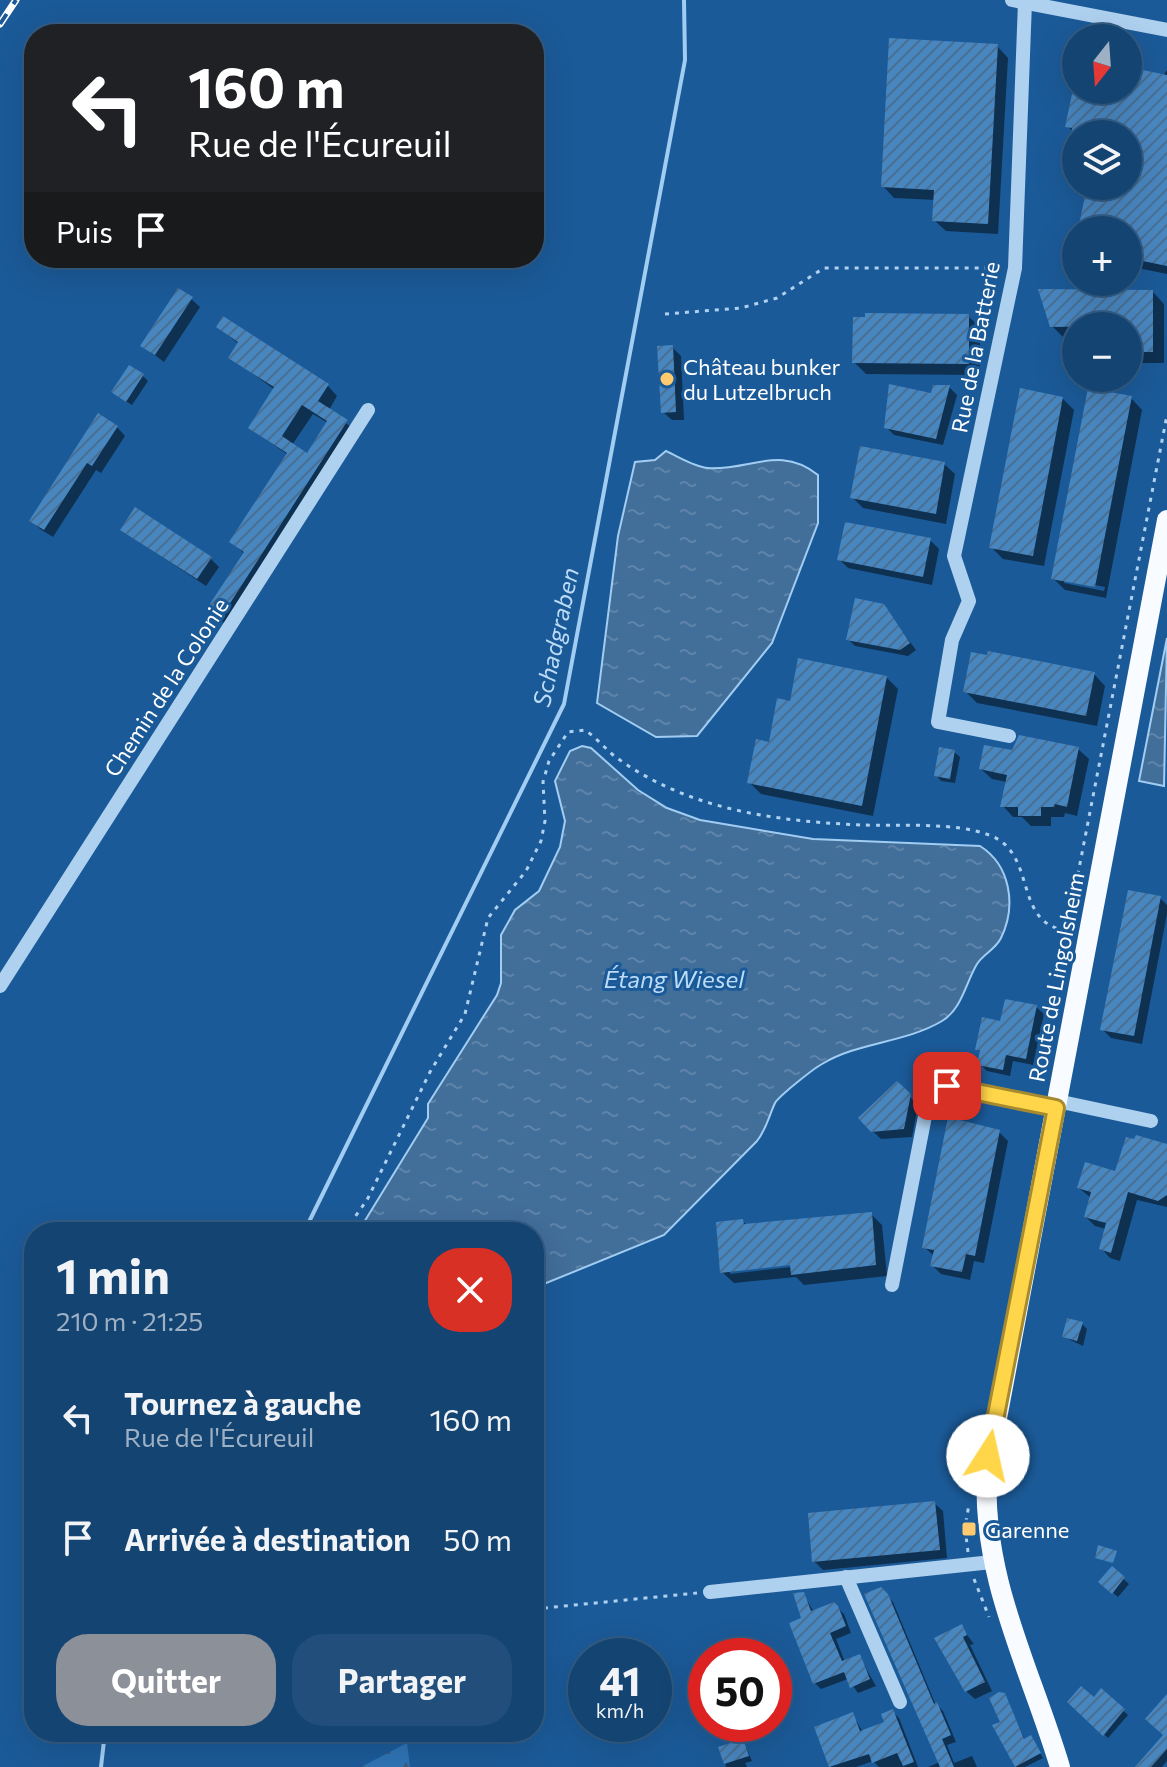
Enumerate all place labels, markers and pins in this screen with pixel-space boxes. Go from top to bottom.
place label: Château bunker du Lutzelbruch [683,353,840,405]
marker: Château bunker du Lutzelbruch [658,370,676,388]
pin [913,1052,981,1120]
place label: Garenne [985,1516,1069,1543]
marker: Garenne [960,1520,978,1538]

